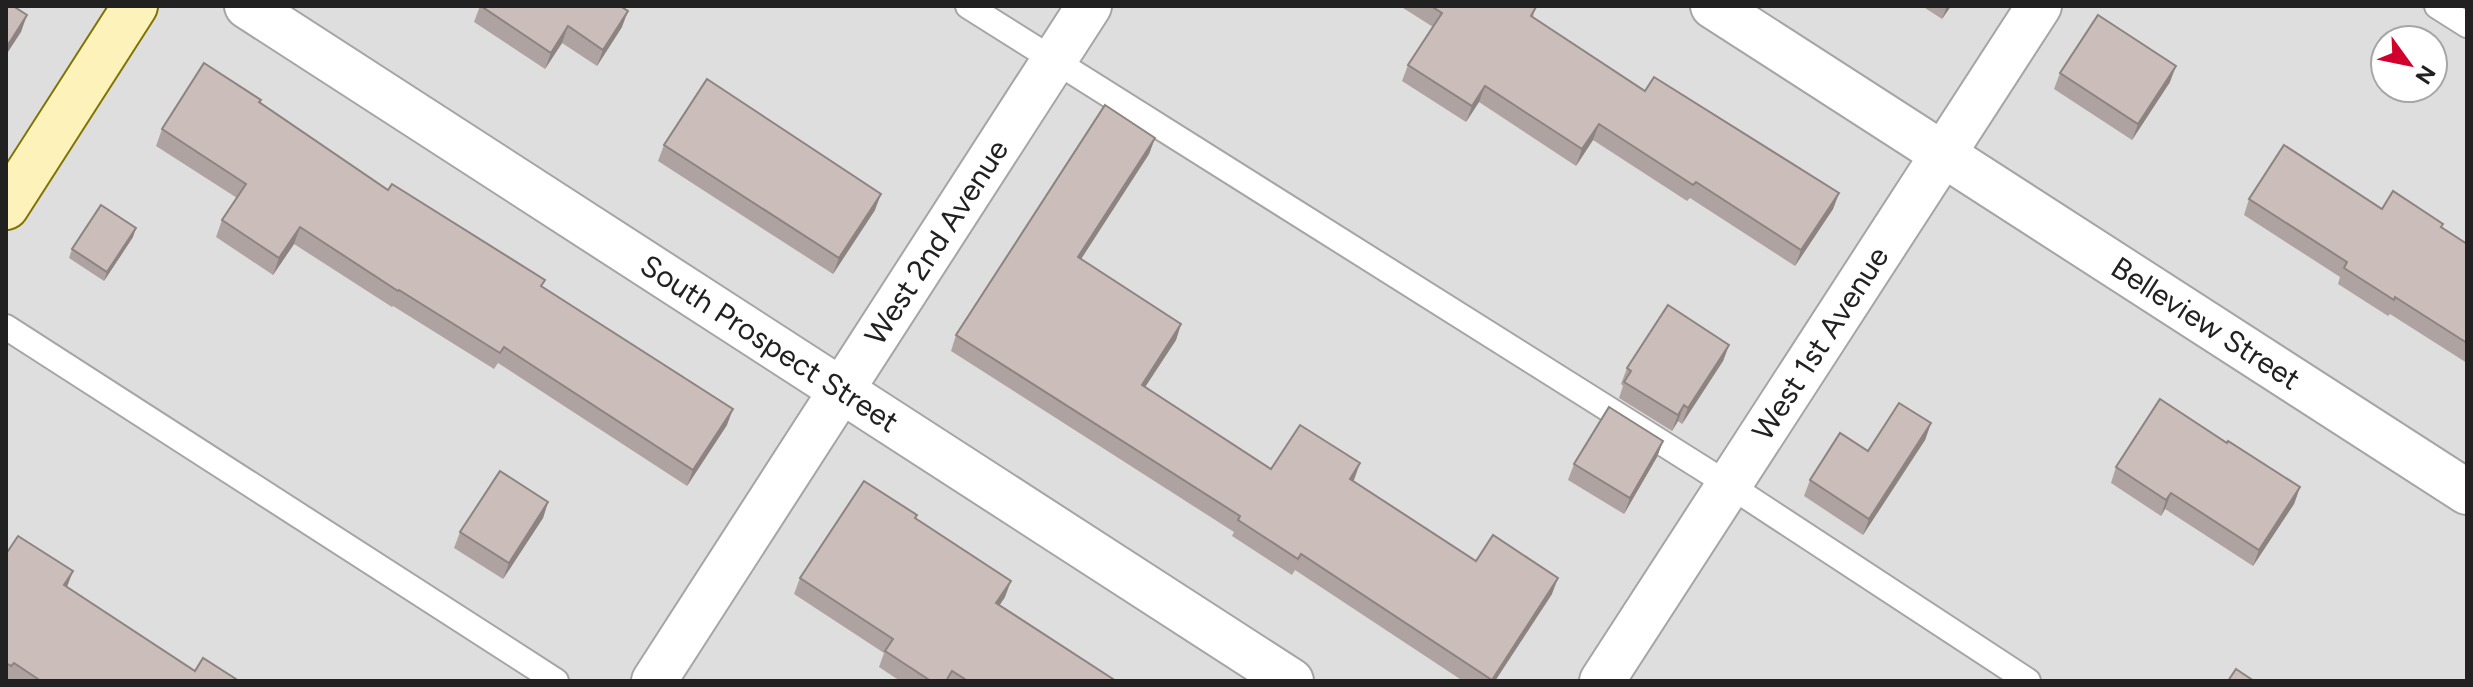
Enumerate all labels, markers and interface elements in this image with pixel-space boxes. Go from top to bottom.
north arrow [2369,24,2449,104]
text: N [2409,60,2441,89]
street label: West 2nd Avenue [857,132,1016,351]
street label: West 1st Avenue [1744,239,1896,447]
street label: South Prospect Street [634,246,906,440]
street label: Belleview Street [2104,249,2307,398]

